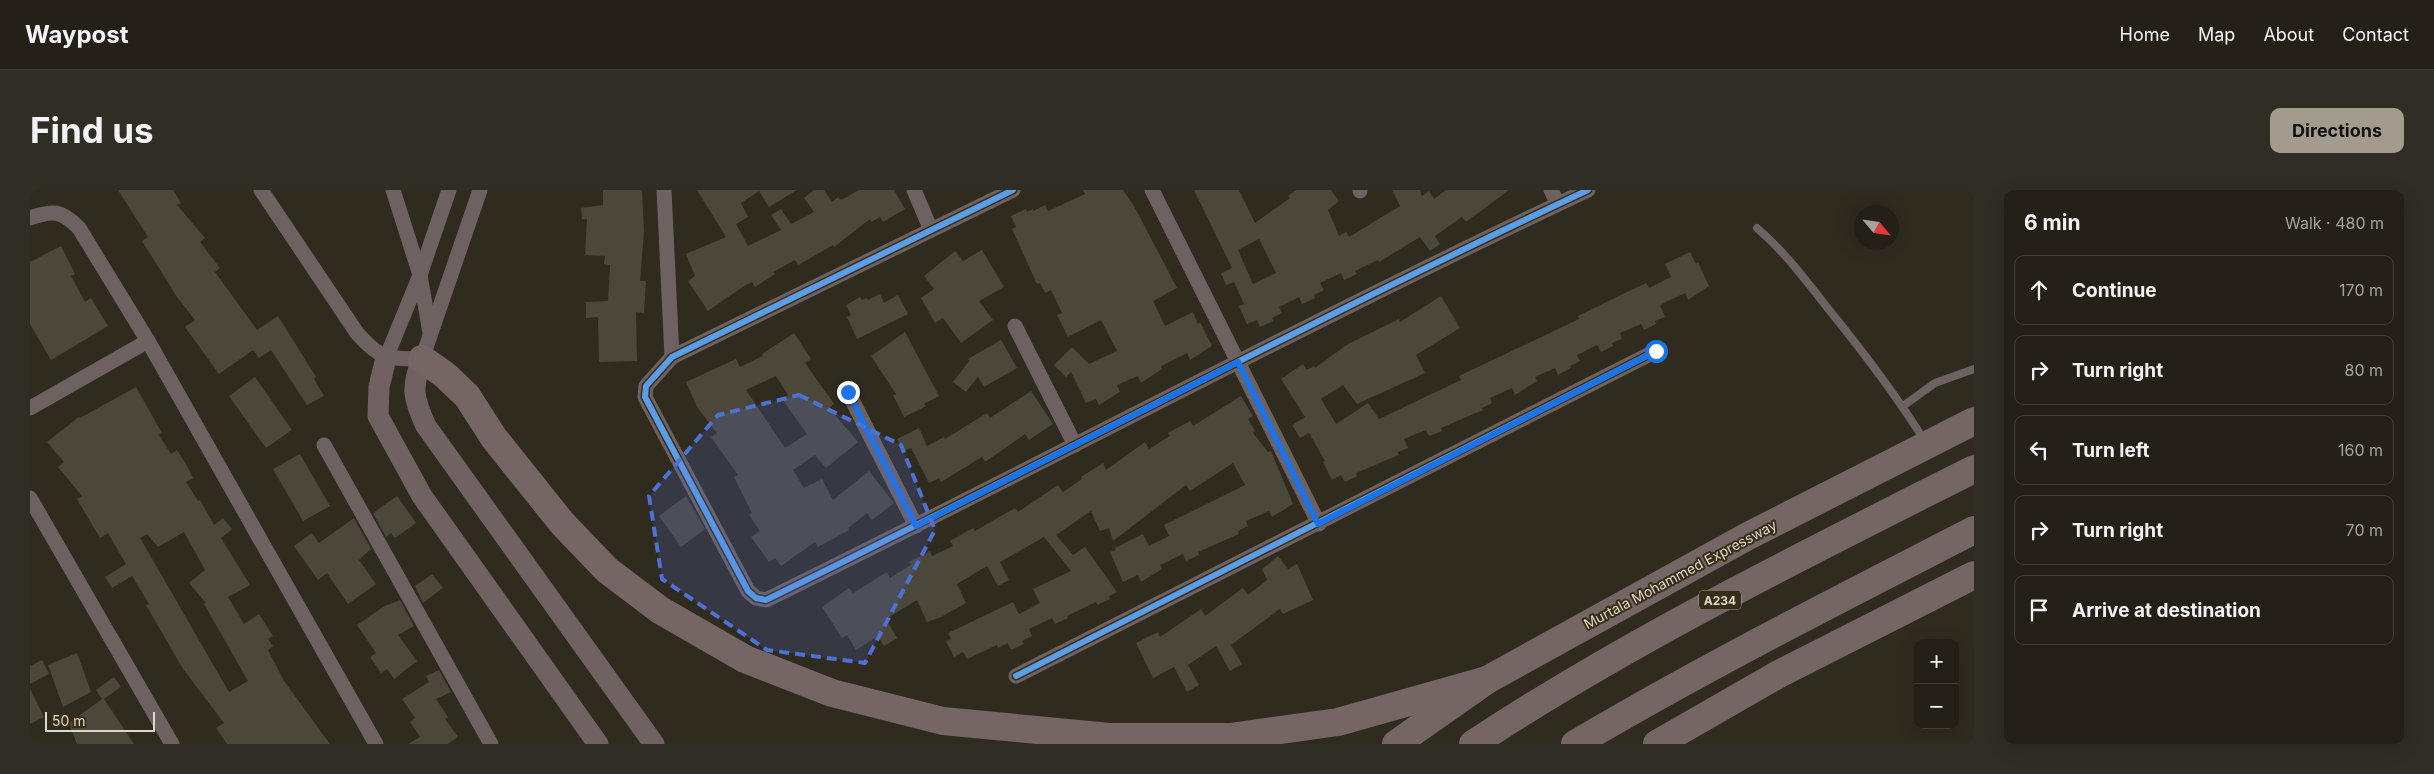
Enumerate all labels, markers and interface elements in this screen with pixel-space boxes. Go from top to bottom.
text: Waypost [25,20,129,49]
text: Home [2120,24,2170,45]
text: Map [2198,24,2235,45]
text: About [2263,24,2314,45]
text: Contact [2342,24,2409,45]
button: Directions [2270,108,2404,153]
text: Find us [30,109,154,151]
north arrow [1854,205,1899,250]
text: 6 min [2024,210,2081,235]
text: Walk · 480 m [2285,213,2384,233]
icon: ahead [2025,276,2053,304]
text: Continue [2072,279,2157,302]
text: 170 m [2339,280,2383,300]
route start [1645,340,1668,363]
icon: right [2025,356,2053,384]
text: Turn right [2072,359,2163,382]
text: 80 m [2344,360,2383,380]
route end [837,381,860,404]
icon: left [2025,436,2053,464]
text: Turn left [2072,439,2150,462]
text: 160 m [2338,440,2383,460]
street label: Murtala Mohammed Expressway [1581,516,1779,632]
icon: right [2025,516,2053,544]
text: Turn right [2072,519,2163,542]
text: 70 m [2346,520,2383,540]
road number: A234 [1699,590,1741,610]
icon: arrive [2025,596,2053,624]
text: Arrive at destination [2072,599,2261,622]
map controls [1914,639,1959,729]
button: + [1914,639,1959,684]
button: − [1914,684,1959,729]
scale bar [45,709,155,732]
text: 50 m [52,712,86,729]

